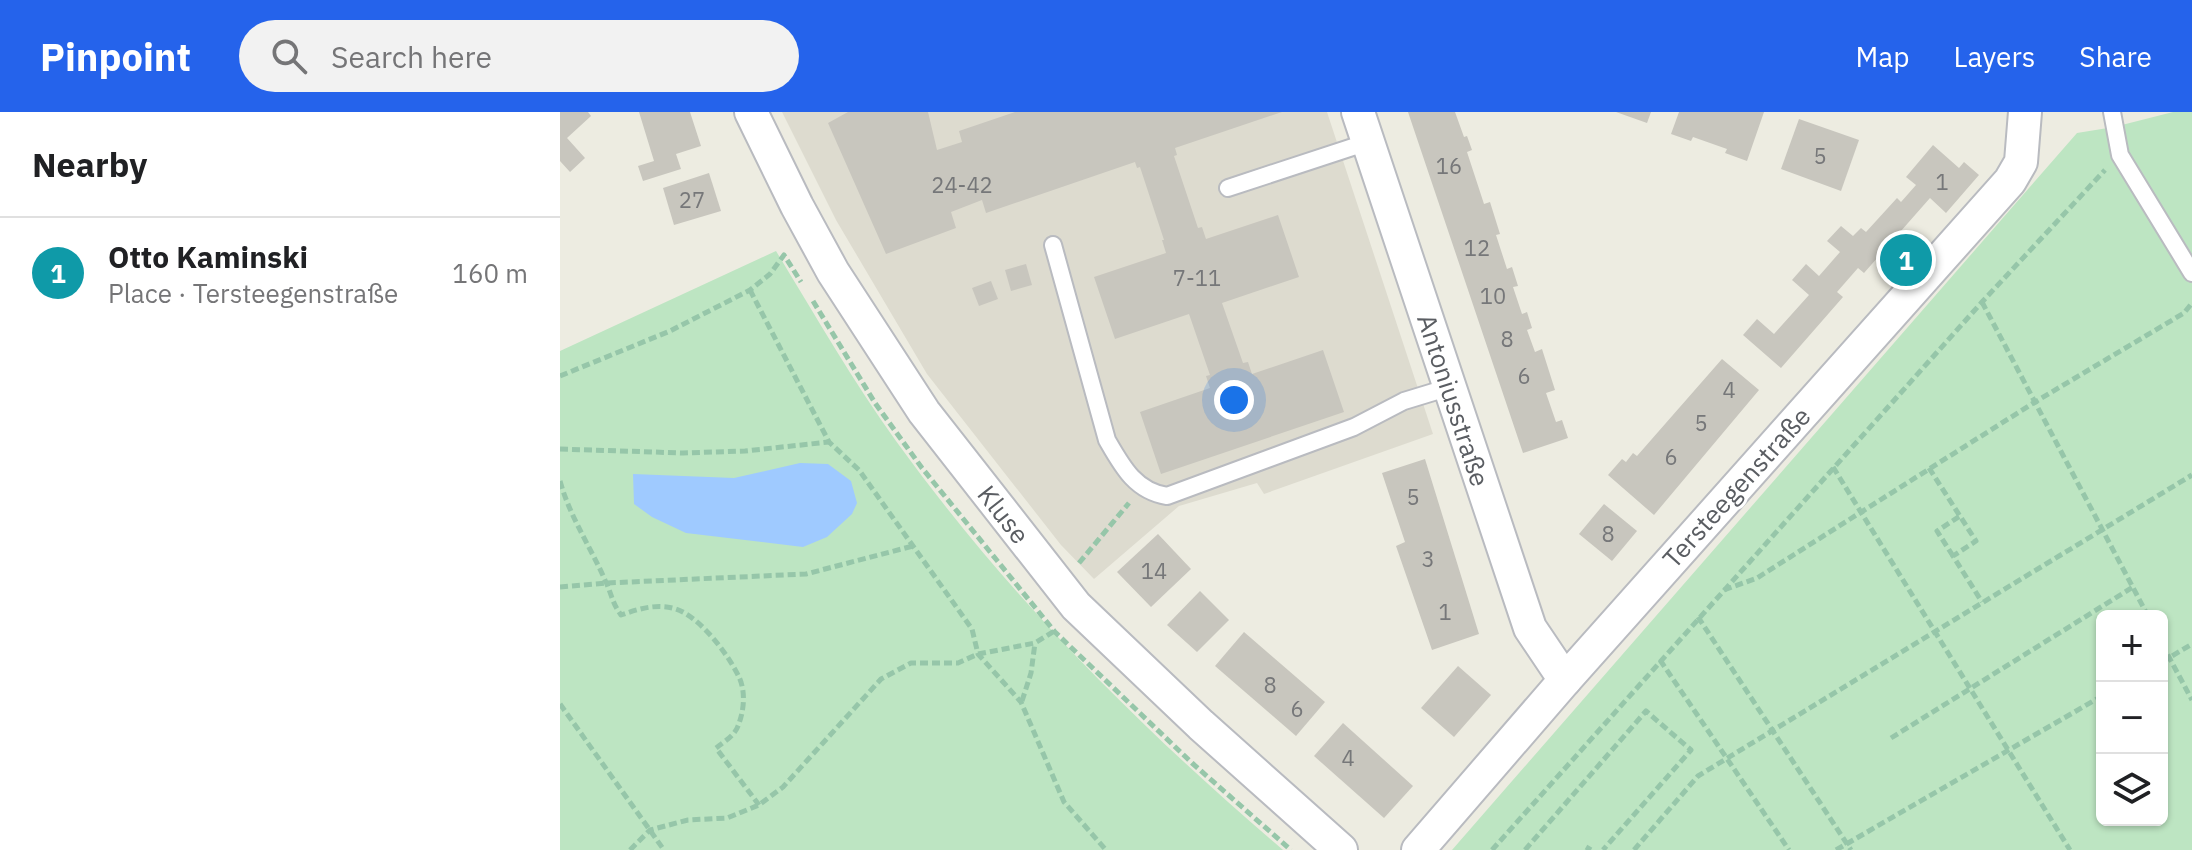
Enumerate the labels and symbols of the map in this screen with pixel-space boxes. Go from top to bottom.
house number: 5 [1813,141,1827,170]
house number: 16 [1436,151,1462,180]
house number: 1 [1935,167,1949,196]
house number: 24-42 [931,170,993,199]
house number: 27 [679,185,705,214]
pin: 1 [1880,230,1932,290]
house number: 12 [1464,233,1490,262]
house number: 7-11 [1173,263,1221,292]
house number: 10 [1480,281,1506,310]
street label: Antoniusstraße [1410,309,1498,491]
house number: 8 [1500,324,1514,353]
house number: 6 [1517,361,1531,390]
house number: 4 [1722,375,1736,404]
your location [1214,380,1254,420]
street label: Tersteegenstraße [1655,399,1817,575]
house number: 5 [1694,408,1708,437]
house number: 6 [1664,442,1678,471]
street label: Kluse [971,478,1037,550]
house number: 5 [1406,482,1420,511]
house number: 8 [1601,519,1615,548]
house number: 3 [1421,544,1435,573]
house number: 14 [1141,556,1167,585]
house number: 1 [1438,597,1452,626]
house number: 8 [1263,670,1277,699]
house number: 6 [1290,694,1304,723]
house number: 4 [1341,743,1355,772]

